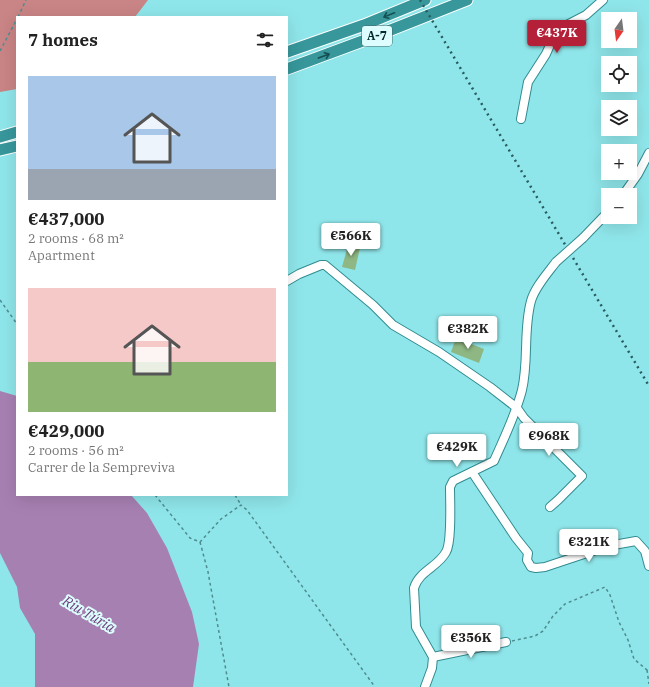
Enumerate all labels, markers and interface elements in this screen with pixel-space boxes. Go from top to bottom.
one-way arrow [384,11,396,19]
north arrow [601,12,637,48]
map controls [601,12,637,224]
pin: €437K [529,20,585,54]
text: €437K [536,24,578,41]
road number: A-7 [362,26,392,46]
text: 7 homes [28,29,98,51]
icon: filters [254,29,276,51]
one-way arrow [317,51,329,59]
button: locate [601,56,637,92]
button: layers [601,100,637,136]
icon: home [116,102,188,174]
button: + [601,144,637,180]
button: − [601,188,637,224]
text: €437,000 [28,208,105,230]
pin: €566K [323,223,379,257]
text: €566K [330,227,372,244]
text: 2 rooms · 68 m² [28,230,124,247]
text: Apartment [28,247,95,264]
icon: home [116,314,188,386]
pin: €382K [440,316,496,350]
text: €382K [447,320,489,337]
text: €429,000 [28,420,105,442]
pin: €968K [521,423,577,457]
text: €968K [528,427,570,444]
pin: €429K [429,434,485,468]
text: €429K [436,438,478,455]
text: 2 rooms · 56 m² [28,442,124,459]
text: Carrer de la Sempreviva [28,459,175,476]
pin: €321K [561,529,617,563]
text: €321K [568,533,610,550]
water label: Riu Túria [59,591,119,636]
pin: €356K [443,625,499,659]
text: €356K [450,629,492,646]

